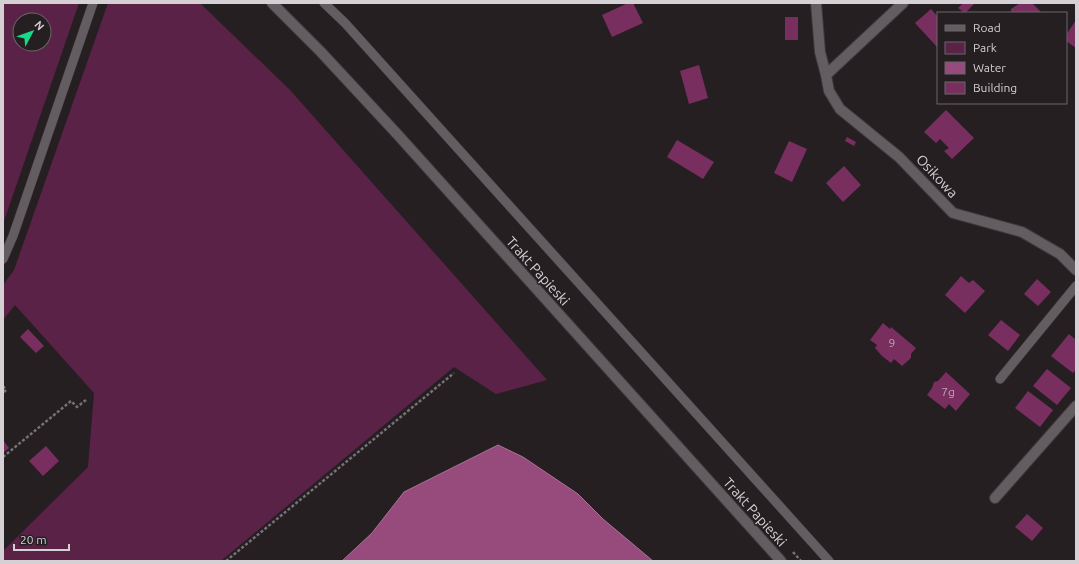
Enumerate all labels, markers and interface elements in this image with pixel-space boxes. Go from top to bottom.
north arrow [12,12,52,52]
legend [937,12,1067,104]
text: N [32,18,47,32]
text: Road [973,21,1001,34]
text: Park [973,41,997,54]
text: Water [973,61,1006,74]
text: Building [973,81,1017,94]
street label: Osikowa [913,151,961,201]
street label: Trakt Papieski [503,233,573,309]
house number: 9 [889,336,895,349]
house number: 7g [941,385,955,398]
street label: Trakt Papieski [720,474,790,550]
scale bar [14,526,69,552]
text: 20 m [20,533,47,546]

